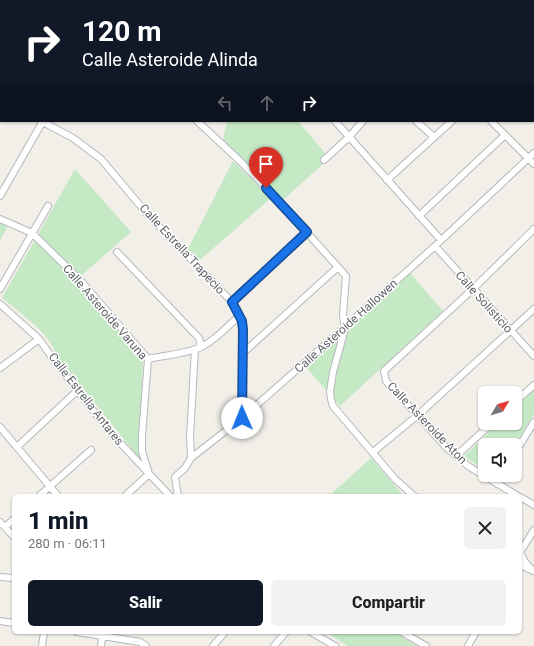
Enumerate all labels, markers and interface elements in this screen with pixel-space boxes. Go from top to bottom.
text: 120 m [82,15,161,48]
icon: right [16,16,68,68]
text: Calle Asteroide Alinda [82,49,258,70]
icon: left [214,92,236,114]
icon: ahead [256,92,278,114]
icon: right [298,92,320,114]
pin [249,147,283,188]
icon: arrive [255,153,277,175]
street label: Calle Estrella Trapecio [137,201,227,297]
street label: Calle Asteroide Varuna [60,262,150,362]
street label: Calle Solisticio [453,268,516,336]
street label: Calle Asteroide Hallowen [292,276,400,376]
street label: Calle Estrella Antares [46,350,126,448]
street label: Calle Asteroide Aton [384,379,470,467]
north arrow [478,386,522,430]
map controls [478,386,522,482]
position arrow [221,397,263,439]
button: sound [478,438,522,482]
text: 1 min [28,507,89,535]
button: close [464,507,506,549]
text: 280 m · 06:11 [28,536,107,551]
button: Salir [28,580,263,626]
button: Compartir [271,580,506,626]

